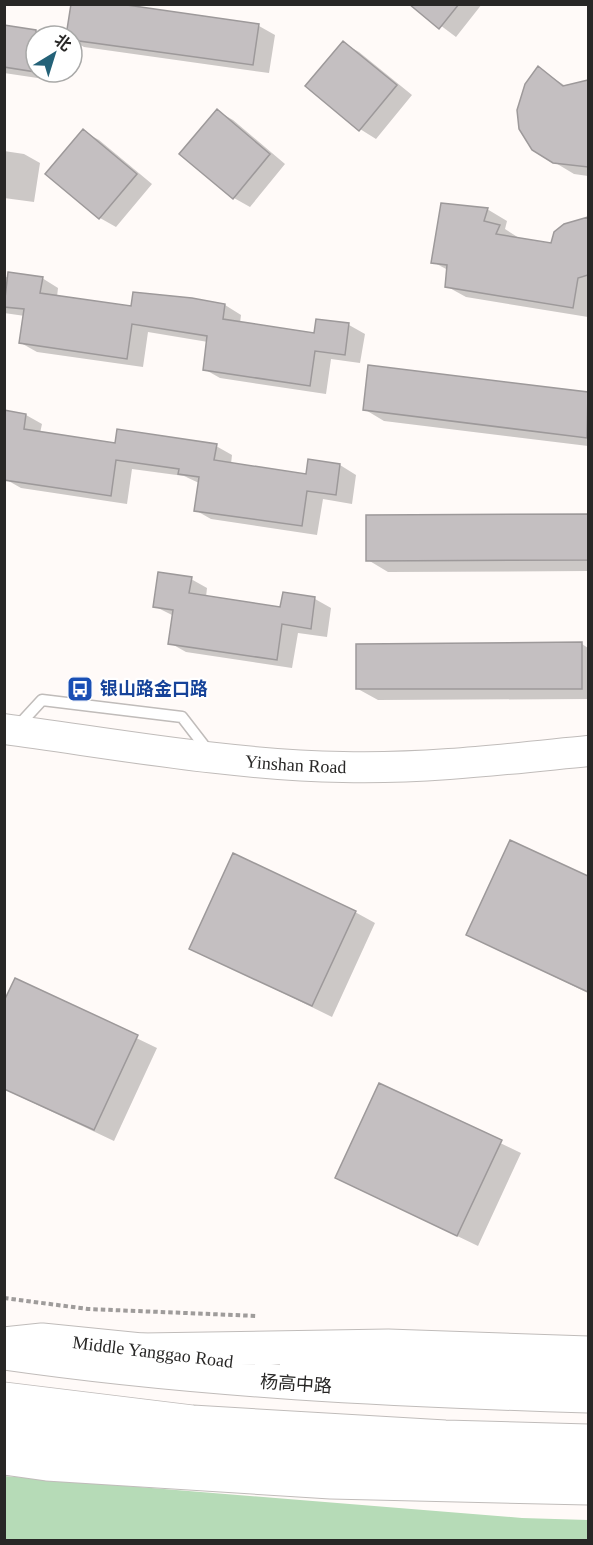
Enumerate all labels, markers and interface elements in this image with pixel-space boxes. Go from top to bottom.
north arrow [24,24,84,84]
text: 北 [51,31,74,54]
bus stop icon: 银山路金口路 [65,674,95,704]
place label: 银山路金口路 [100,679,208,699]
street label: Yinshan Road [244,751,347,777]
street label: Middle Yanggao Road [72,1332,234,1372]
street label: 杨高中路 [259,1372,333,1396]

